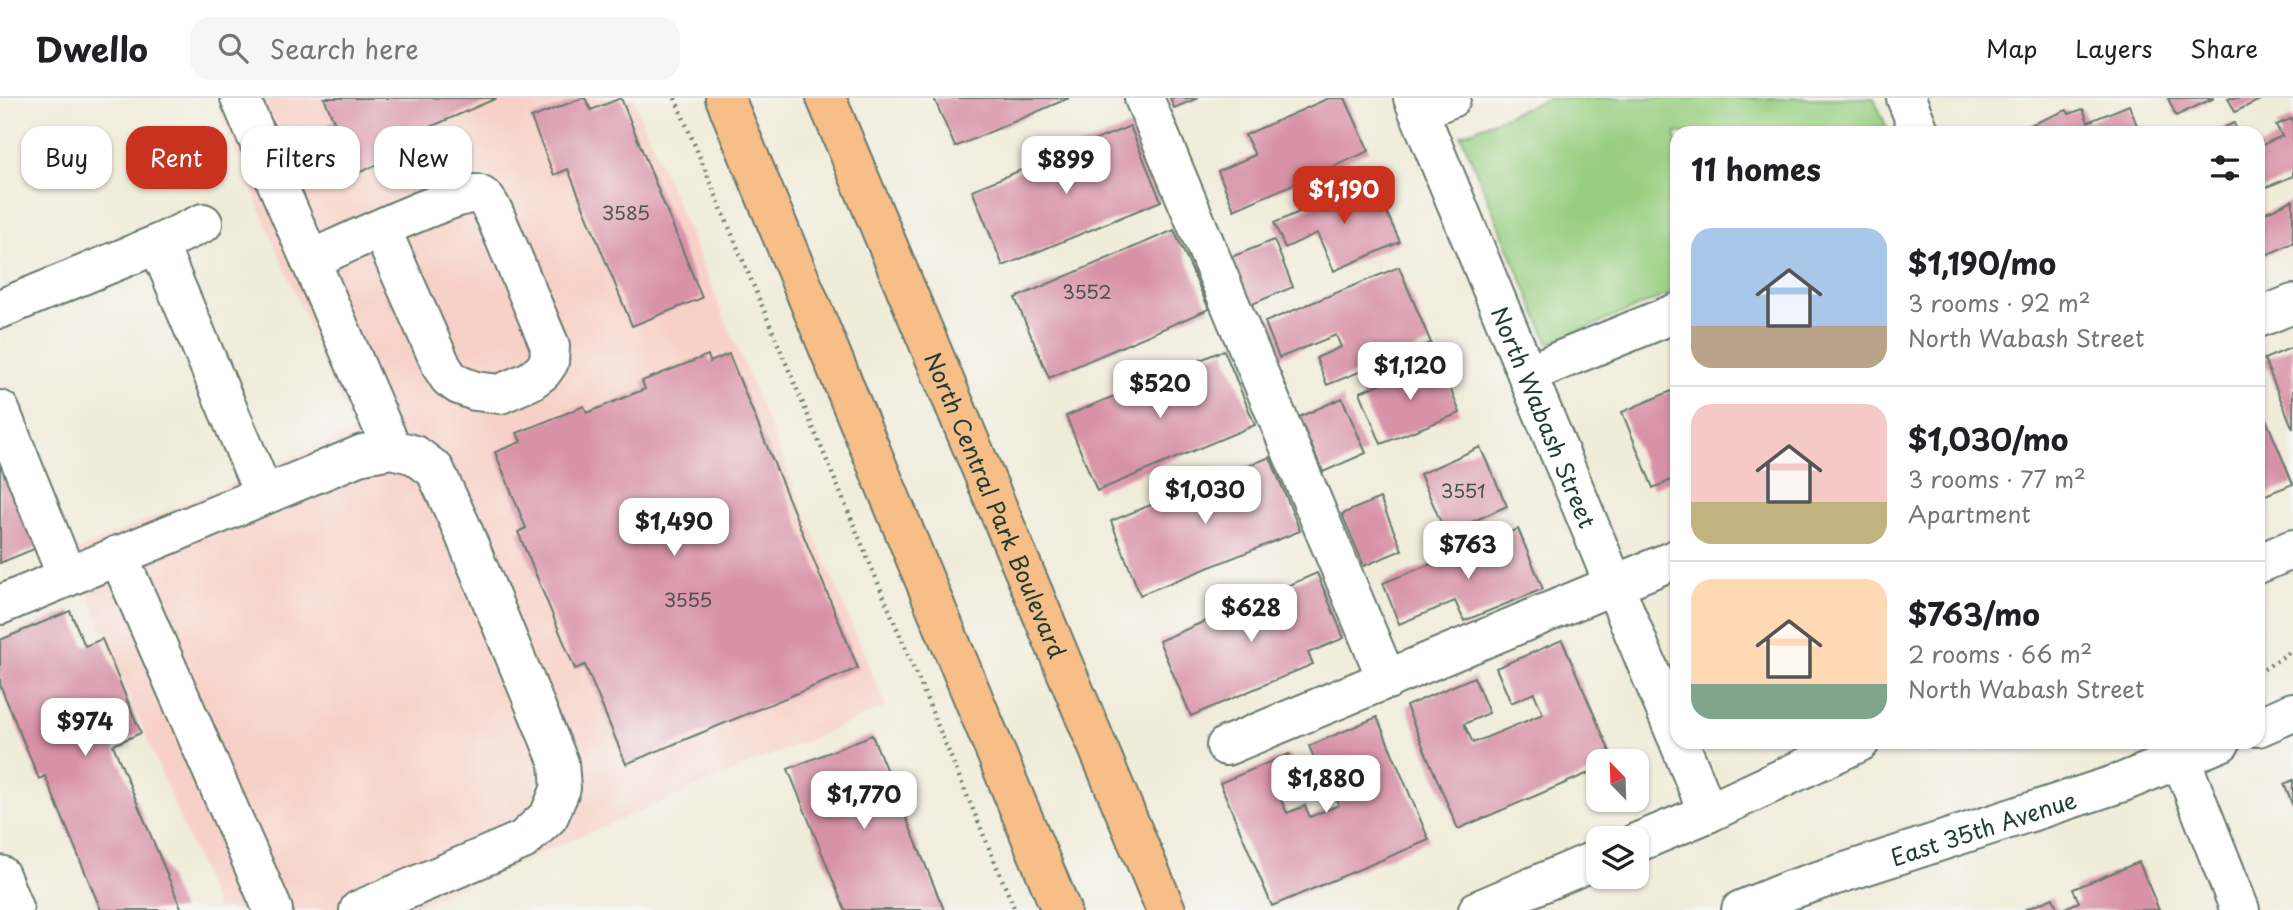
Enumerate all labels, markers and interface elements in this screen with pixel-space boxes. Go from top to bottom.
search box [190,17,680,80]
text: Dwello [35,23,148,73]
icon: search [214,29,252,67]
text: Search here [270,29,419,68]
text: Map [1986,30,2037,66]
text: Layers [2075,30,2152,66]
text: Share [2190,30,2258,66]
chip: Buy [21,126,112,189]
chip: Rent [126,126,227,189]
chip: Filters [241,126,360,189]
chip: New [374,126,472,189]
pin: $899 [1025,136,1107,196]
text: $899 [1038,141,1094,176]
text: 11 homes [1691,146,1821,191]
icon: filters [2206,149,2244,187]
pin: $1,190 [1287,166,1401,226]
text: $1,190 [1309,171,1379,206]
house number: 3585 [602,198,650,226]
text: $1,190/mo [1908,240,2056,285]
icon: home [1747,256,1831,340]
house number: 3552 [1062,277,1112,305]
text: 3 rooms · 92 m² [1908,285,2091,320]
street label: North Wabash Street [1483,301,1606,533]
text: North Wabash Street [1908,320,2144,355]
pin: $1,120 [1353,342,1467,402]
street label: North Central Park Boulevard [917,346,1076,663]
text: $1,120 [1374,347,1446,382]
pin: $520 [1119,360,1201,420]
text: $520 [1129,365,1191,400]
text: $1,030/mo [1908,416,2069,461]
icon: home [1747,432,1831,516]
text: 3 rooms · 77 m² [1908,461,2086,496]
pin: $1,030 [1148,466,1262,526]
text: $1,030 [1165,471,1245,506]
house number: 3551 [1441,476,1485,504]
text: Apartment [1908,496,2031,531]
pin: $1,490 [617,498,731,558]
text: $1,490 [635,503,713,538]
pin: $763 [1427,522,1509,581]
text: $763 [1439,526,1497,561]
pin: $628 [1210,584,1292,644]
house number: 3555 [664,585,712,613]
text: $628 [1221,589,1281,624]
text: $763/mo [1908,591,2040,636]
icon: home [1747,607,1831,691]
text: 2 rooms · 66 m² [1908,636,2092,671]
text: North Wabash Street [1908,671,2144,706]
pin: $974 [44,698,126,758]
text: $974 [57,703,113,738]
north arrow [1586,749,1648,812]
map controls [1586,749,1649,889]
pin: $1,880 [1269,756,1383,815]
text: $1,880 [1287,760,1365,795]
pin: $1,770 [807,772,921,831]
text: $1,770 [827,776,901,811]
street label: East 35th Avenue [1886,781,2081,874]
button: layers [1586,826,1649,889]

